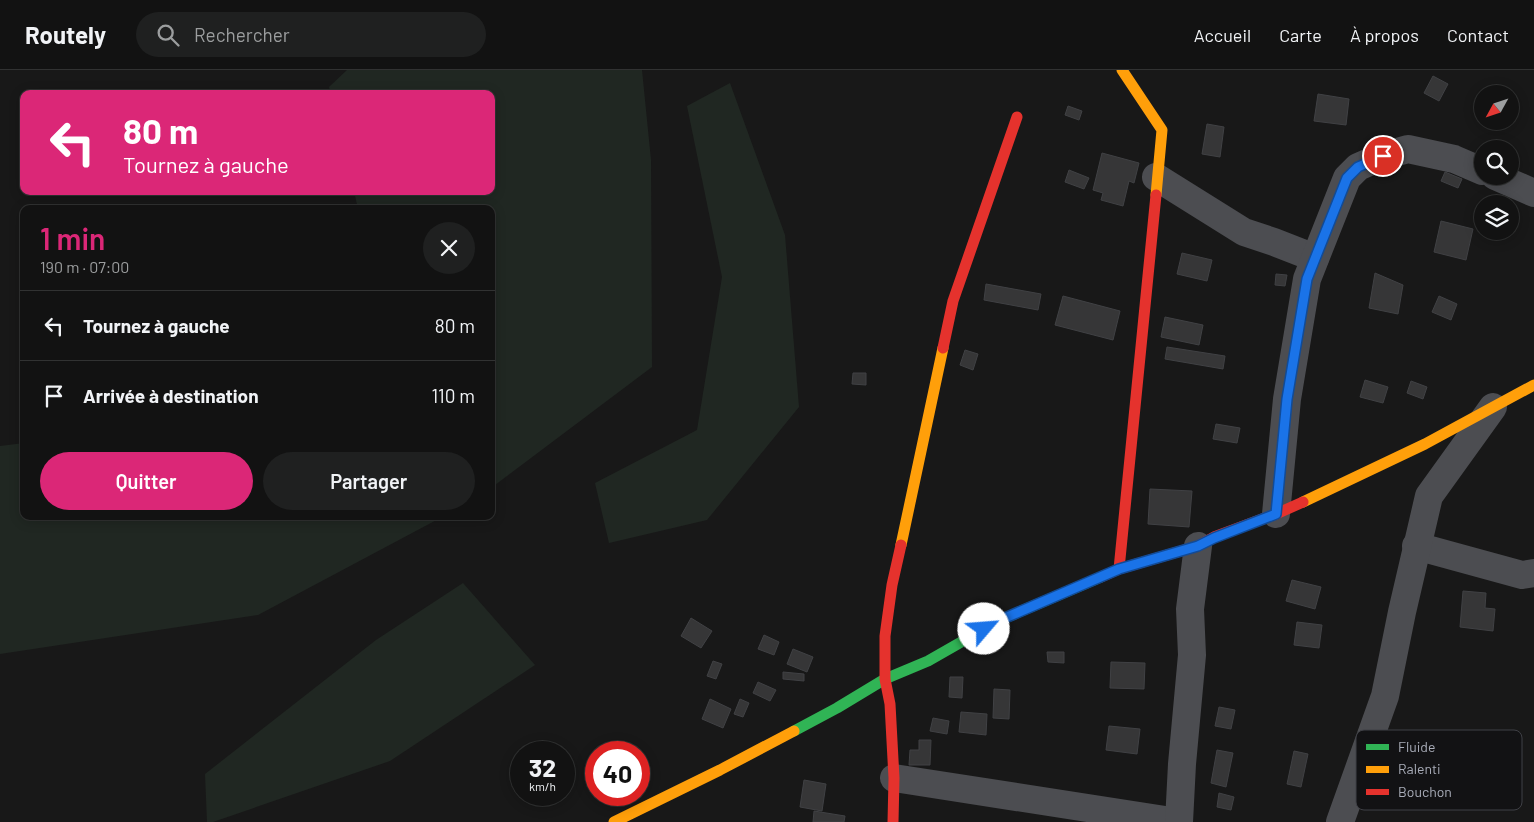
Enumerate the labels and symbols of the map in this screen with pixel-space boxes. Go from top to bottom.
north arrow [1474,85,1519,130]
pin [1362,135,1404,177]
position arrow [957,602,1009,654]
legend [1356,730,1522,810]
text: Fluide [1398,738,1435,755]
speed limit sign: 40 [585,741,650,806]
text: Ralenti [1398,760,1441,777]
text: Bouchon [1398,783,1452,800]

